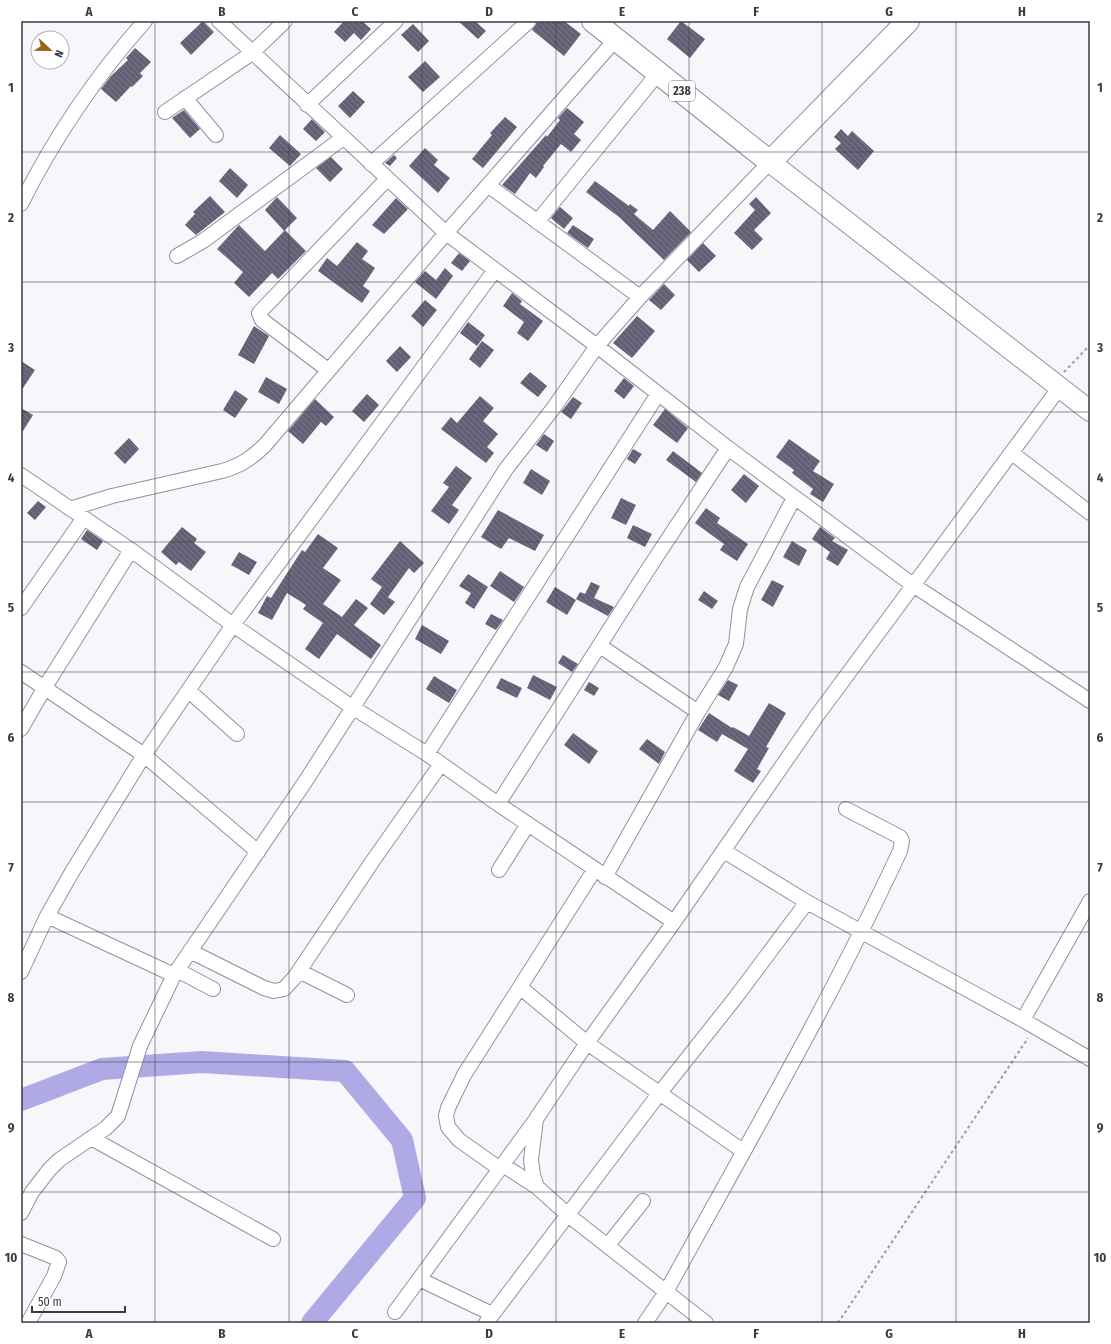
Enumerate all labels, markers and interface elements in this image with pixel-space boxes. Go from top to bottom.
text: A [84,4,93,19]
text: B [218,4,226,19]
text: C [352,4,359,19]
text: D [485,4,493,19]
text: E [619,4,625,19]
text: F [753,4,759,19]
text: G [885,4,893,19]
text: H [1018,4,1026,19]
north arrow [30,30,70,70]
text: N [52,48,66,59]
text: 1 [8,80,14,95]
text: 1 [1097,80,1103,95]
road number: 238 [669,81,695,101]
text: 2 [7,210,14,225]
text: 2 [1096,210,1103,225]
text: 3 [7,340,14,355]
text: 3 [1096,340,1103,355]
text: 4 [8,470,15,485]
text: 4 [1097,470,1104,485]
text: 5 [8,600,14,615]
text: 5 [1097,600,1103,615]
text: 6 [8,730,15,745]
text: 6 [1097,730,1104,745]
text: 7 [8,860,14,875]
text: 7 [1097,860,1103,875]
text: 8 [8,990,15,1005]
text: 8 [1097,990,1104,1005]
text: 9 [8,1120,15,1135]
text: 9 [1097,1120,1104,1135]
text: 10 [5,1250,17,1265]
text: 10 [1094,1250,1106,1265]
scale bar [32,1288,125,1314]
text: 50 m [38,1295,62,1309]
text: A [84,1326,93,1341]
text: B [218,1326,226,1341]
text: C [352,1326,359,1341]
text: D [485,1326,493,1341]
text: E [619,1326,625,1341]
text: F [753,1326,759,1341]
text: G [885,1326,893,1341]
text: H [1018,1326,1026,1341]

